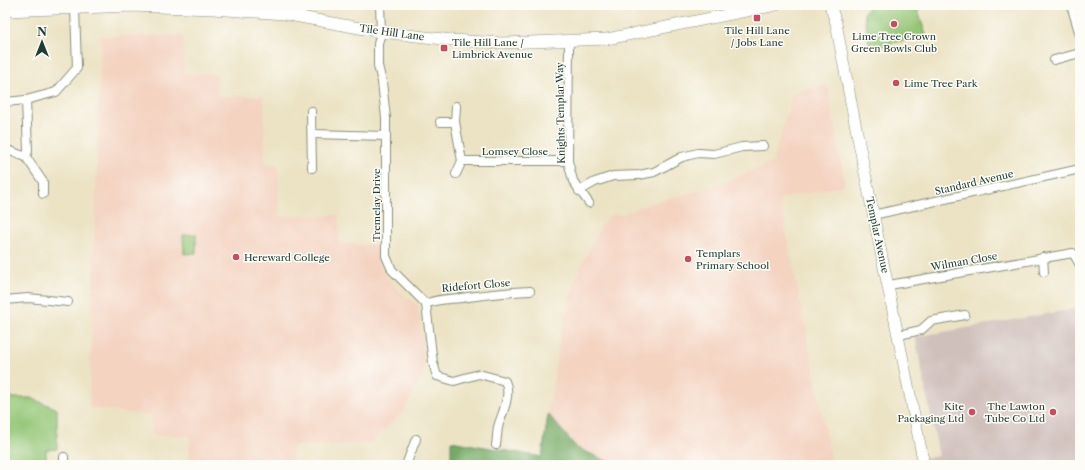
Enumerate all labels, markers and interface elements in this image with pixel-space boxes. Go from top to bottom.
marker: Tile Hill Lane / Jobs Lane [752,13,762,23]
marker: Lime Tree Crown Green Bowls Club [889,19,899,29]
street label: Tile Hill Lane [359,21,426,44]
north arrow [22,22,62,62]
place label: Tile Hill Lane / Jobs Lane [724,24,790,49]
text: N [37,25,47,39]
place label: Lime Tree Crown Green Bowls Club [851,30,937,55]
place label: Tile Hill Lane / Limbrick Avenue [452,36,533,61]
marker: Tile Hill Lane / Limbrick Avenue [439,43,449,53]
street label: Knights Templar Way [553,62,568,164]
place label: Lime Tree Park [904,77,979,90]
marker: Lime Tree Park [891,78,901,88]
street label: Lomsey Close [482,145,549,158]
street label: Standard Avenue [933,167,1015,198]
street label: Tremelay Drive [370,168,383,242]
street label: Templar Avenue [863,196,892,275]
place label: Templars Primary School [696,247,769,272]
street label: Wilman Close [929,249,999,274]
place label: Hereward College [244,251,330,264]
marker: Hereward College [231,252,241,262]
marker: Templars Primary School [683,254,693,264]
street label: Ridefort Close [441,276,511,295]
place label: Kite Packaging Ltd [897,400,964,425]
place label: The Lawton Tube Co Ltd [985,400,1046,425]
marker: Kite Packaging Ltd [967,407,977,417]
marker: The Lawton Tube Co Ltd [1048,407,1058,417]

